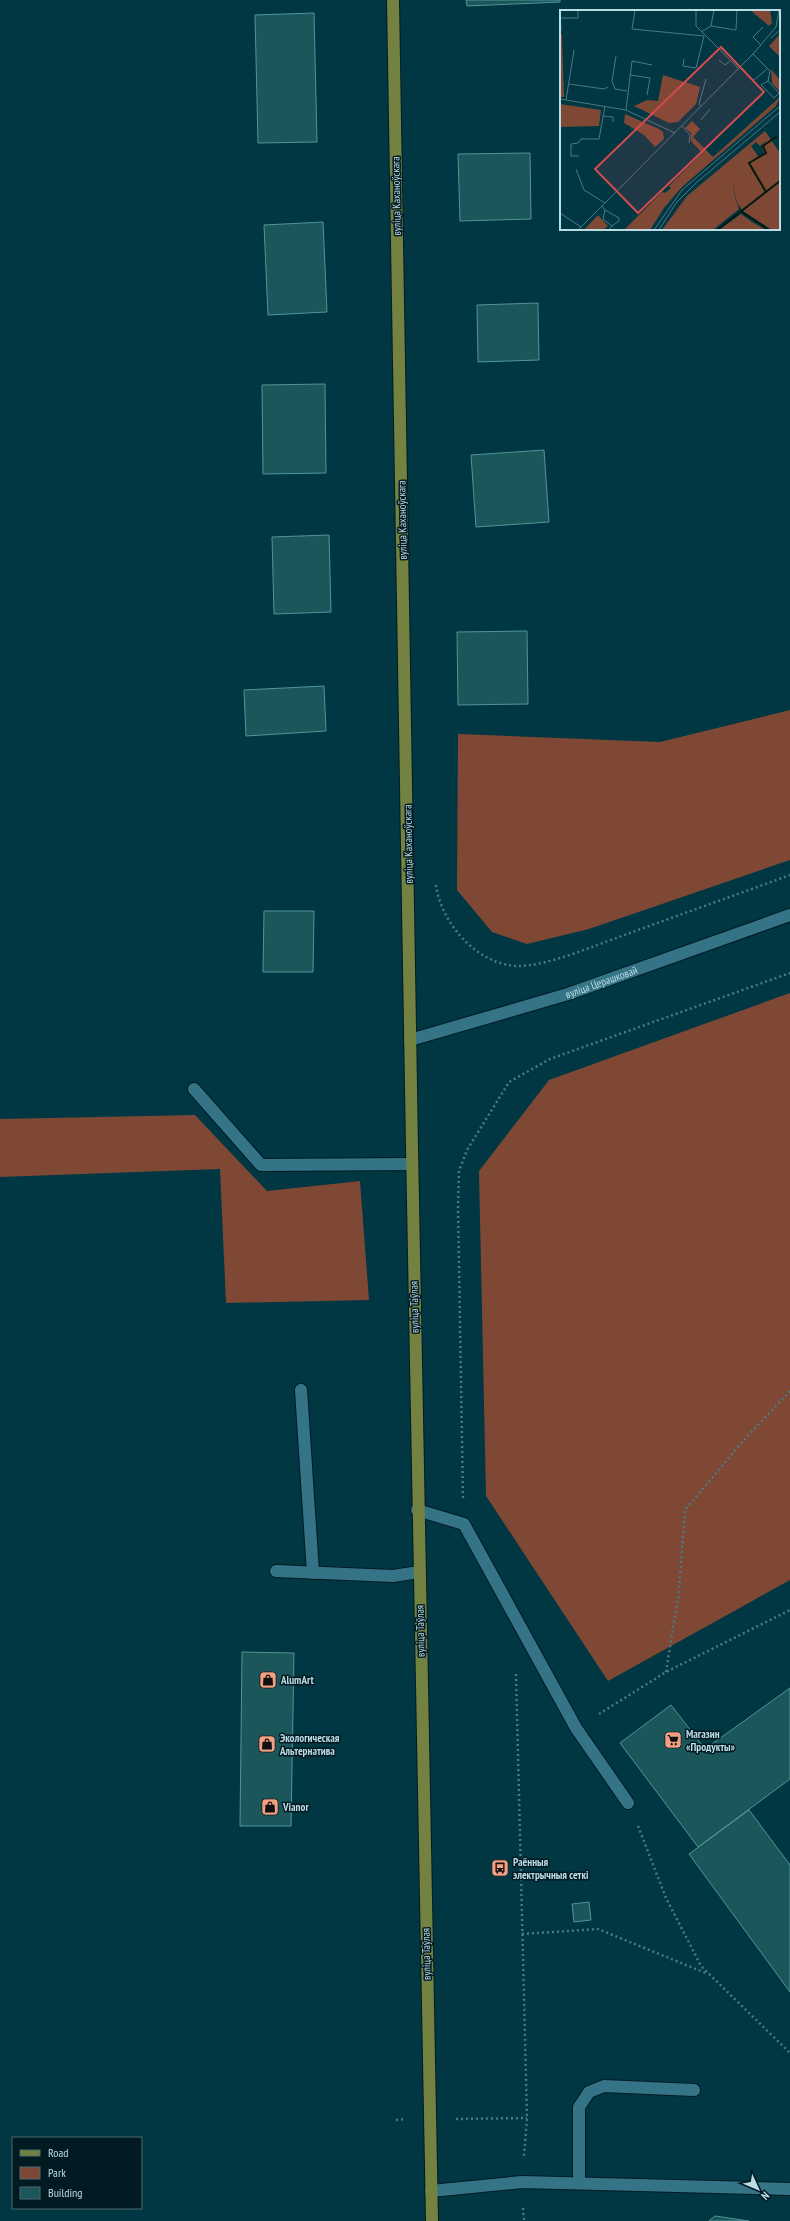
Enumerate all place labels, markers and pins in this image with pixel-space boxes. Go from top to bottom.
shop icon: AlumArt [258,1670,278,1690]
place label: AlumArt [280,1673,314,1687]
place label: Магазин «Продукты» [686,1727,735,1754]
supermarket icon: Магазин «Продукты» [663,1730,683,1750]
place label: Экологическая Альтернатива [279,1731,340,1758]
shop icon: Экологическая Альтернатива [257,1734,277,1754]
shop icon: Vianor [260,1797,280,1817]
place label: Vianor [282,1800,309,1814]
place label: Раённыя электрычныя сеткі [513,1855,589,1882]
bus stop icon: Раённыя электрычныя сеткі [490,1858,510,1878]

